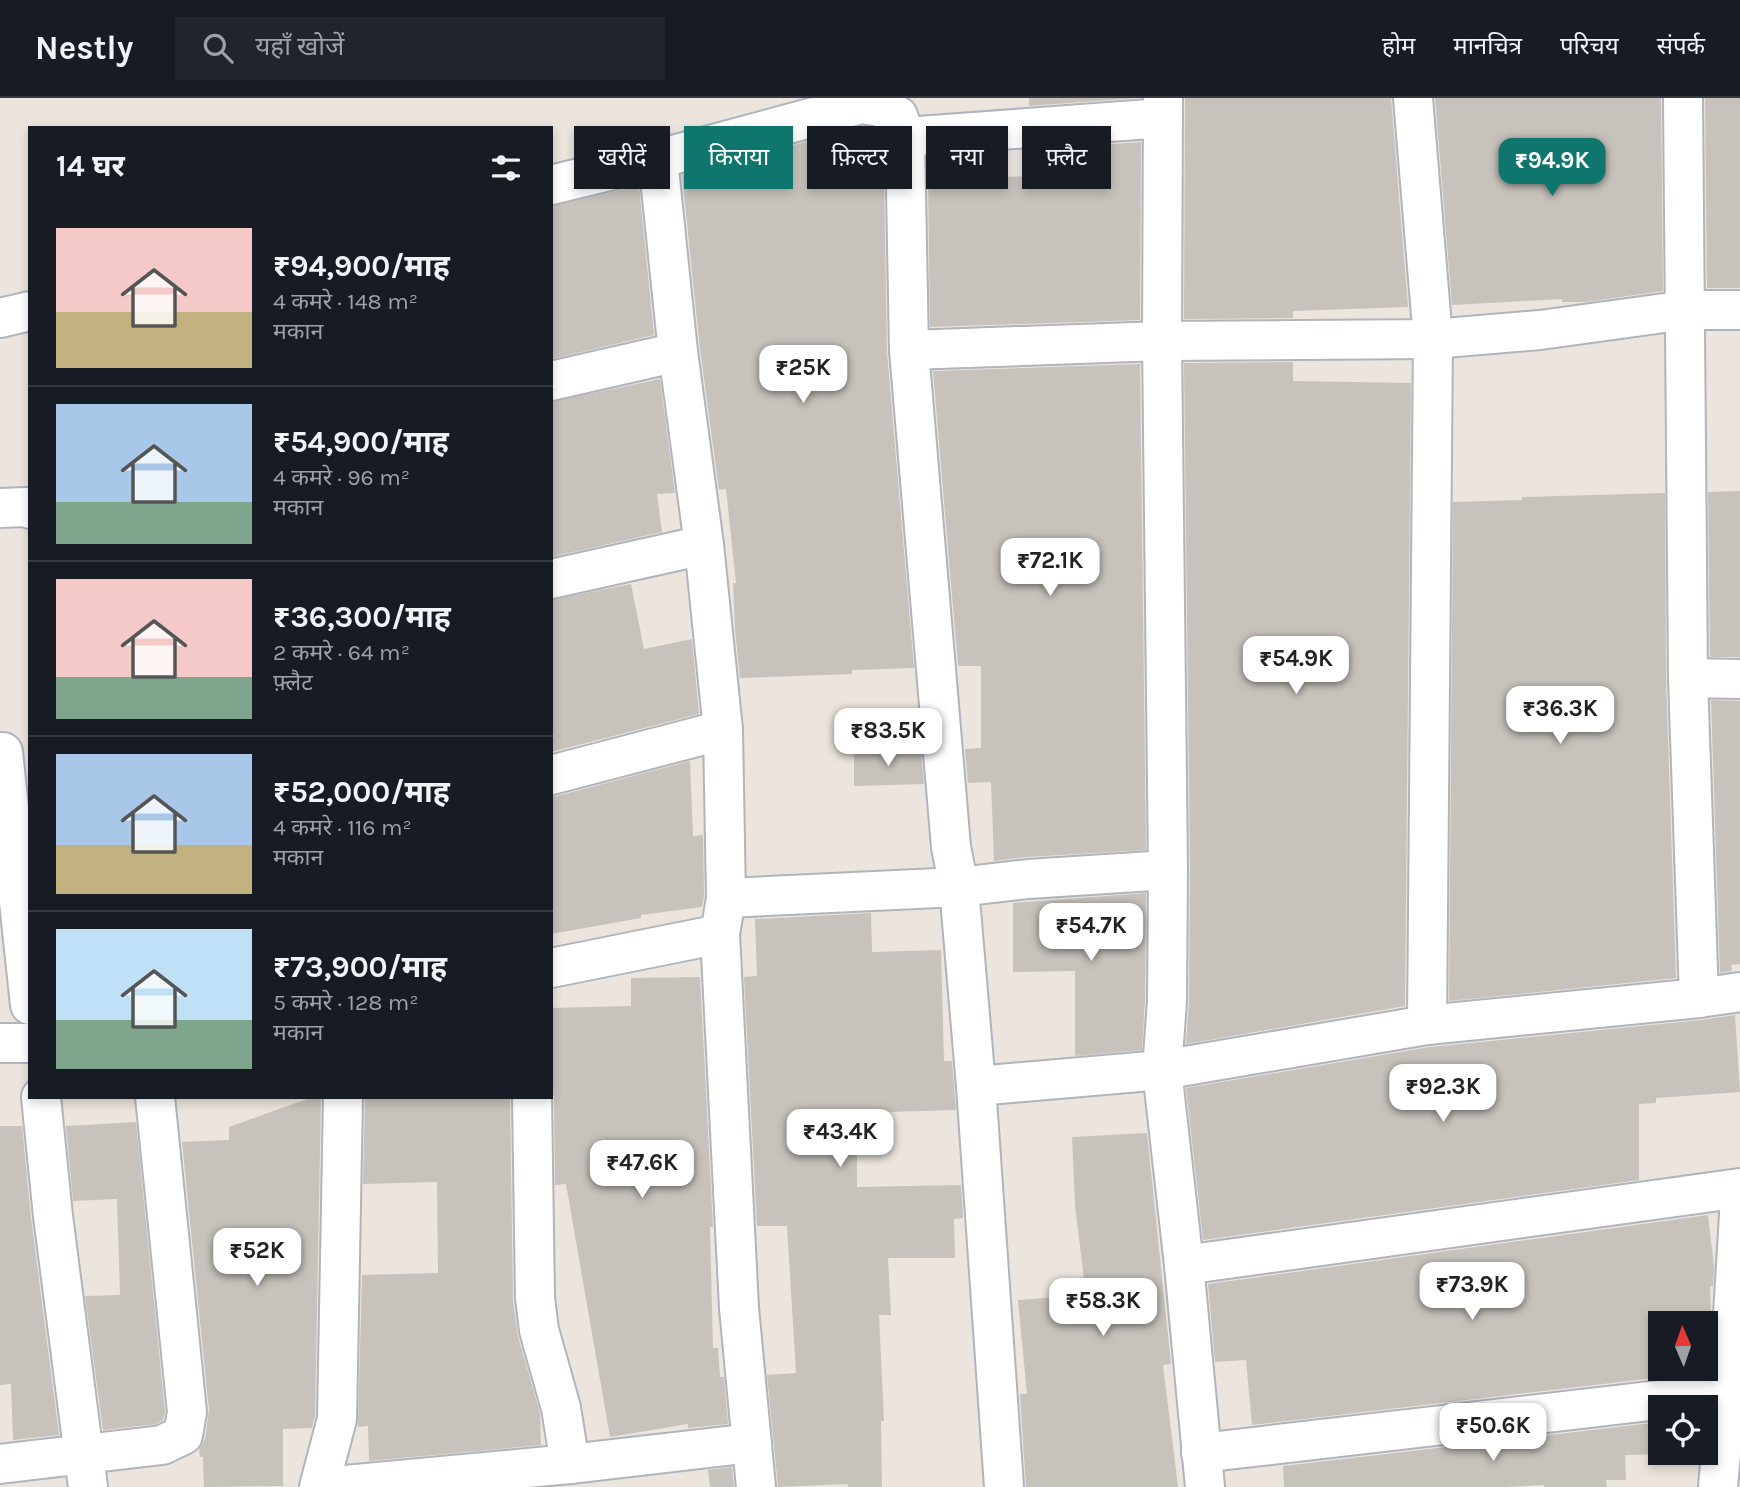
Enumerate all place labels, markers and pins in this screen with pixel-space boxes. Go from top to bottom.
pin: ₹94.9K [1495,139,1609,198]
pin: ₹25K [762,345,844,405]
pin: ₹72.1K [993,538,1107,598]
pin: ₹54.9K [1239,636,1353,696]
pin: ₹36.3K [1503,686,1617,746]
pin: ₹83.5K [831,708,945,768]
pin: ₹54.7K [1034,904,1148,963]
pin: ₹92.3K [1386,1065,1500,1124]
pin: ₹43.4K [783,1110,897,1169]
pin: ₹47.6K [585,1140,699,1200]
pin: ₹52K [216,1228,298,1288]
pin: ₹73.9K [1415,1262,1529,1322]
pin: ₹58.3K [1046,1278,1160,1338]
pin: ₹50.6K [1436,1404,1550,1463]

